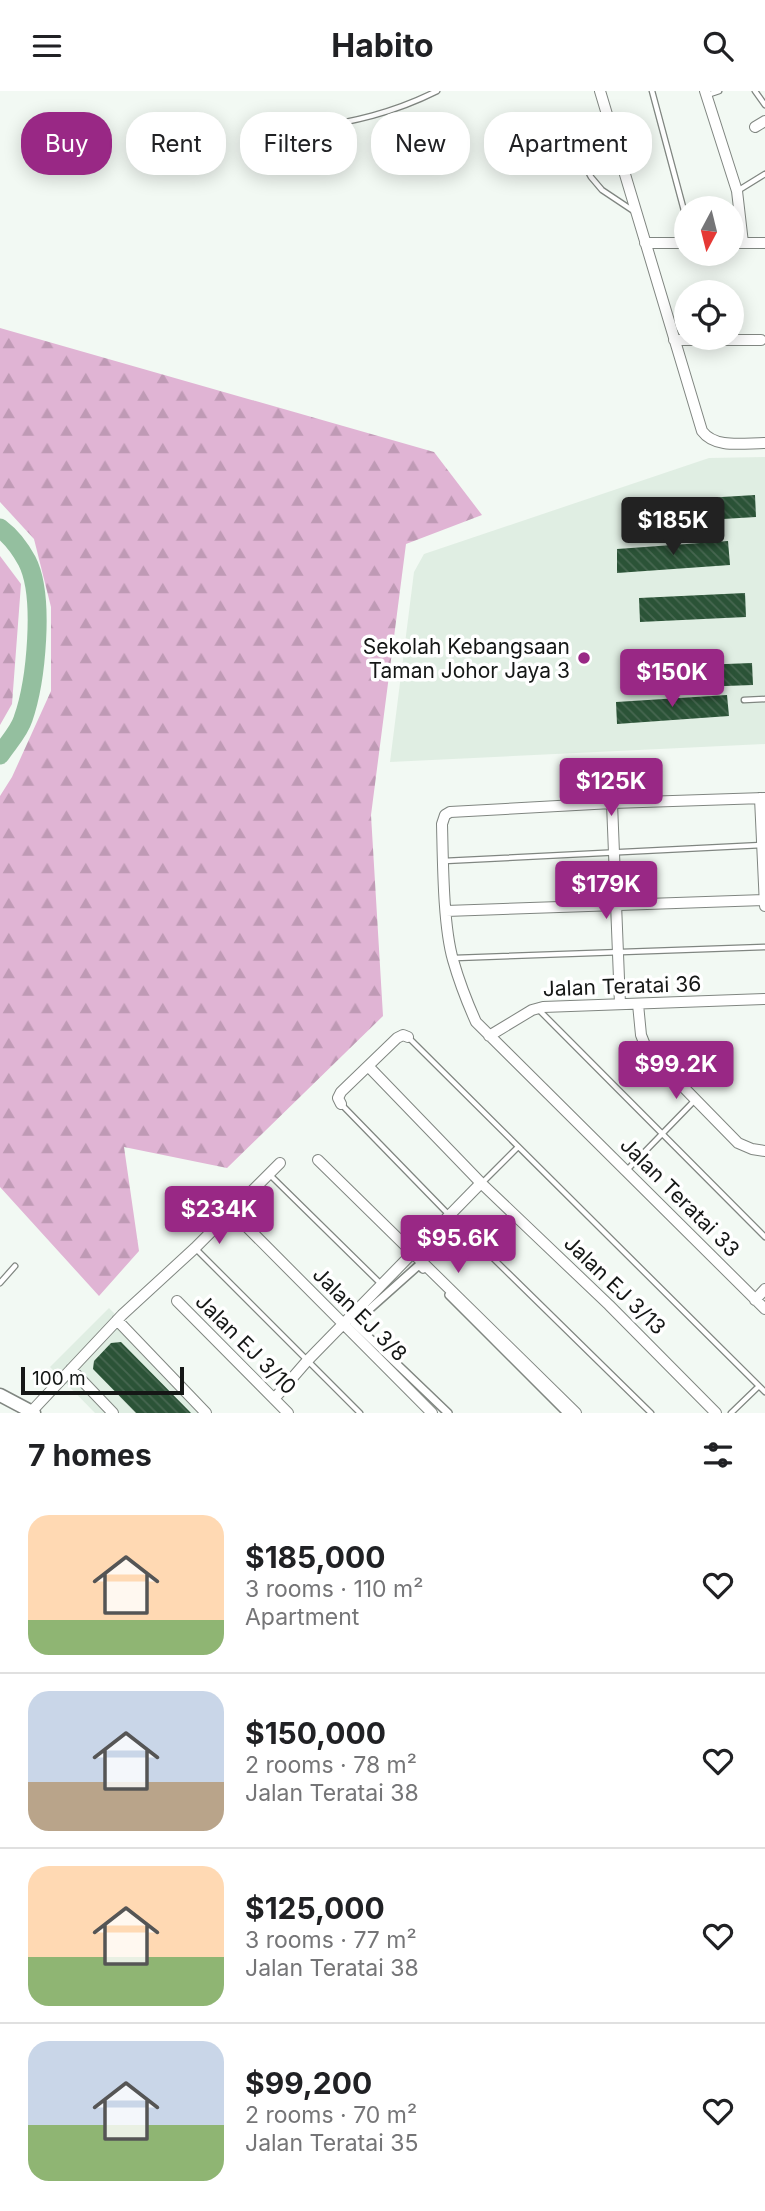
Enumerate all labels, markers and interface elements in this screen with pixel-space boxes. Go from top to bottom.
text: Habito [331,26,434,65]
icon: menu [28,27,66,65]
icon: search [699,27,737,65]
chip: Buy [21,112,112,175]
chip: Rent [126,112,226,175]
chip: Filters [240,112,357,175]
chip: New [371,112,470,175]
chip: Apartment [484,112,652,175]
north arrow [674,196,744,266]
map controls [674,196,744,350]
button: locate [674,280,744,350]
pin: $185K [624,497,722,557]
text: $185K [637,506,709,534]
place label: Sekolah Kebangsaan Taman Johor Jaya 3 [363,634,570,683]
pin: $150K [623,649,721,709]
marker: Sekolah Kebangsaan Taman Johor Jaya 3 [576,650,592,666]
text: $150K [636,658,708,686]
pin: $125K [562,759,660,818]
text: $125K [576,767,646,795]
pin: $179K [557,861,655,921]
text: $179K [571,870,641,898]
street label: Jalan Teratai 36 [542,971,702,1001]
pin: $99.2K [619,1041,733,1101]
text: $99.2K [635,1050,717,1078]
street label: Jalan Teratai 33 [615,1132,745,1262]
pin: $234K [170,1187,268,1246]
text: $234K [181,1195,257,1223]
pin: $95.6K [401,1215,515,1275]
text: $95.6K [417,1224,499,1252]
street label: Jalan EJ 3/13 [559,1230,671,1340]
street label: Jalan EJ 3/8 [308,1262,412,1366]
street label: Jalan EJ 3/10 [191,1289,301,1399]
scale bar [21,1364,184,1396]
text: 100 m [32,1367,86,1390]
icon: filters [699,1436,737,1474]
text: 7 homes [28,1437,152,1473]
text: $185,000 [245,1539,385,1575]
icon: home [84,1543,168,1627]
icon: heart [699,1566,737,1604]
text: 3 rooms · 110 m² [245,1575,423,1603]
text: Apartment [245,1603,359,1631]
text: $150,000 [245,1715,386,1751]
icon: home [84,1719,168,1803]
icon: heart [699,1742,737,1780]
text: 2 rooms · 78 m² [245,1751,417,1779]
text: Jalan Teratai 38 [245,1779,419,1807]
text: $125,000 [245,1890,385,1926]
icon: home [84,1894,168,1978]
icon: heart [699,1917,737,1955]
text: 3 rooms · 77 m² [245,1926,417,1954]
text: Jalan Teratai 38 [245,1954,419,1982]
text: $99,200 [245,2065,372,2101]
icon: home [84,2069,168,2153]
icon: heart [699,2092,737,2130]
text: 2 rooms · 70 m² [245,2101,417,2129]
text: Jalan Teratai 35 [245,2129,418,2157]

